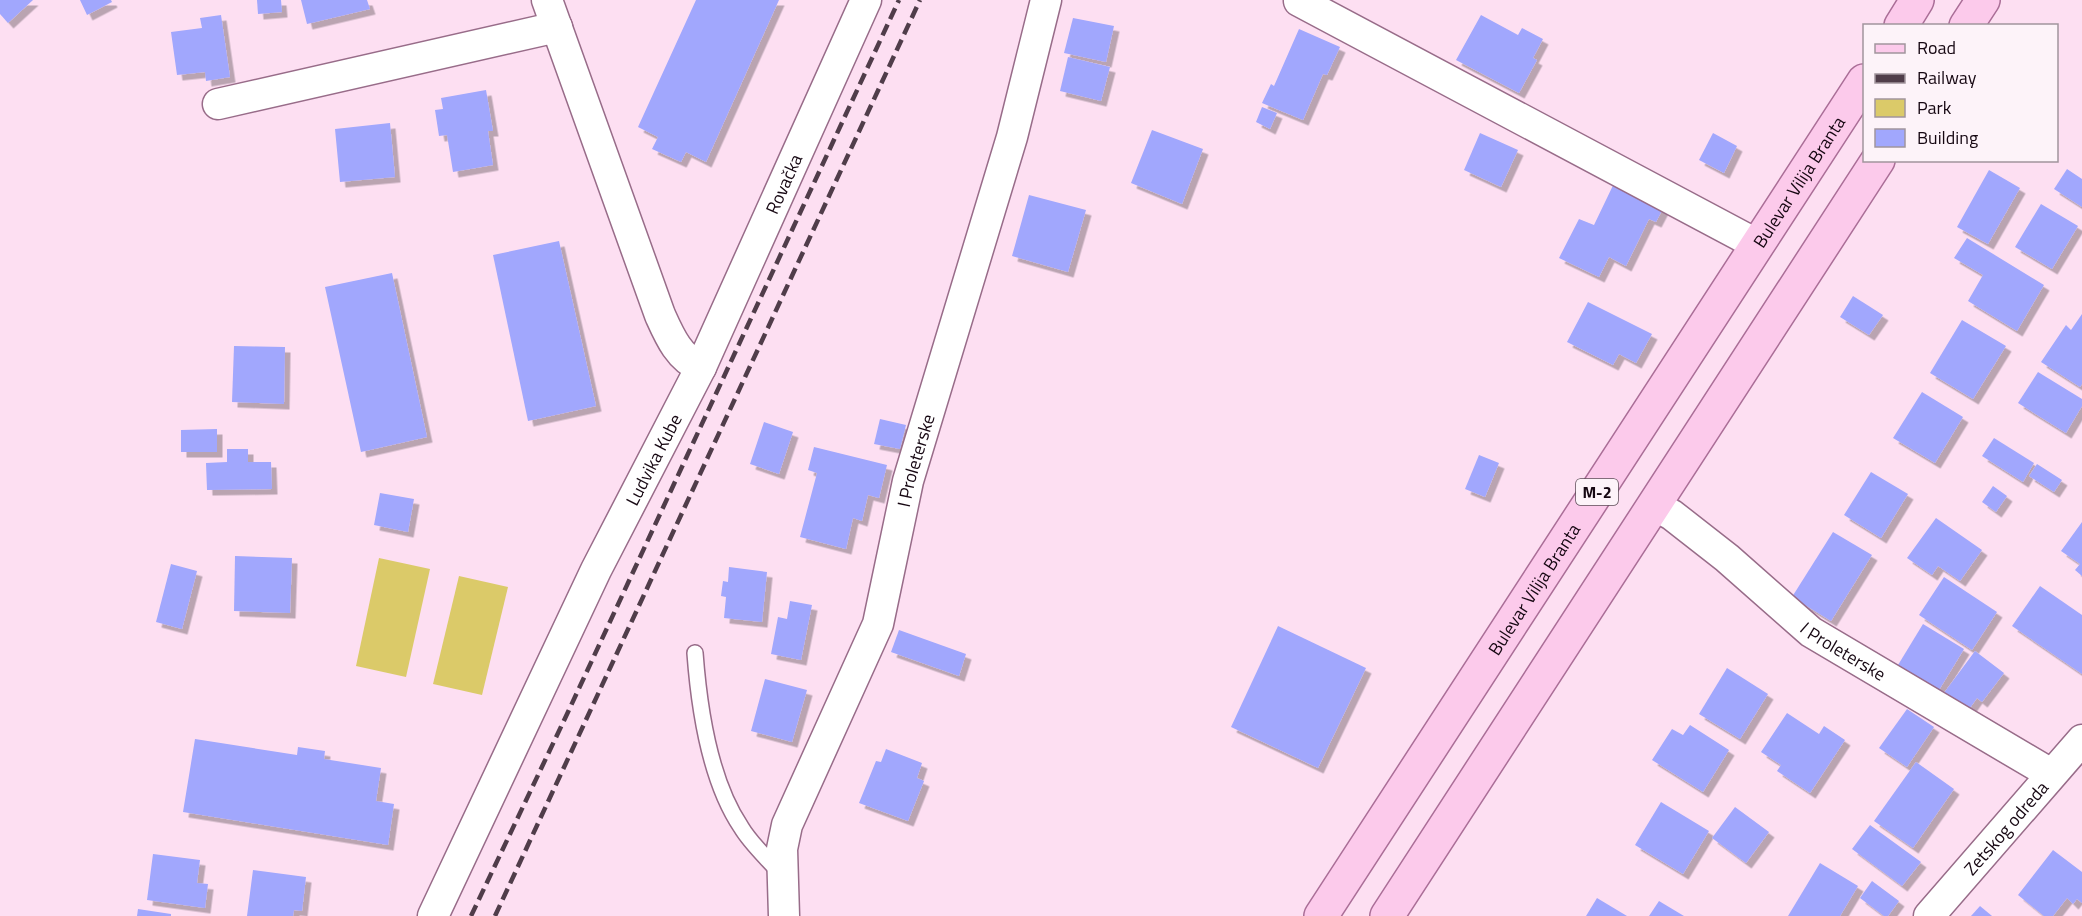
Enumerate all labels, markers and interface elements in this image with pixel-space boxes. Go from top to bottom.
legend [1863,24,2058,162]
text: Road [1917,34,1956,61]
text: Railway [1917,64,1977,91]
text: Park [1917,94,1952,121]
street label: Bulevar Vilija Branta [1746,110,1851,253]
text: Building [1917,124,1978,151]
street label: Rovačka [758,149,809,218]
street label: Ludvika Kube [618,409,688,510]
street label: I Proleterske [889,411,941,509]
road number: M-2 [1576,479,1618,505]
street label: Bulevar Vilija Branta [1481,518,1586,660]
street label: I Proleterske [1795,615,1891,687]
street label: Zetskog odreda [1957,775,2054,881]

